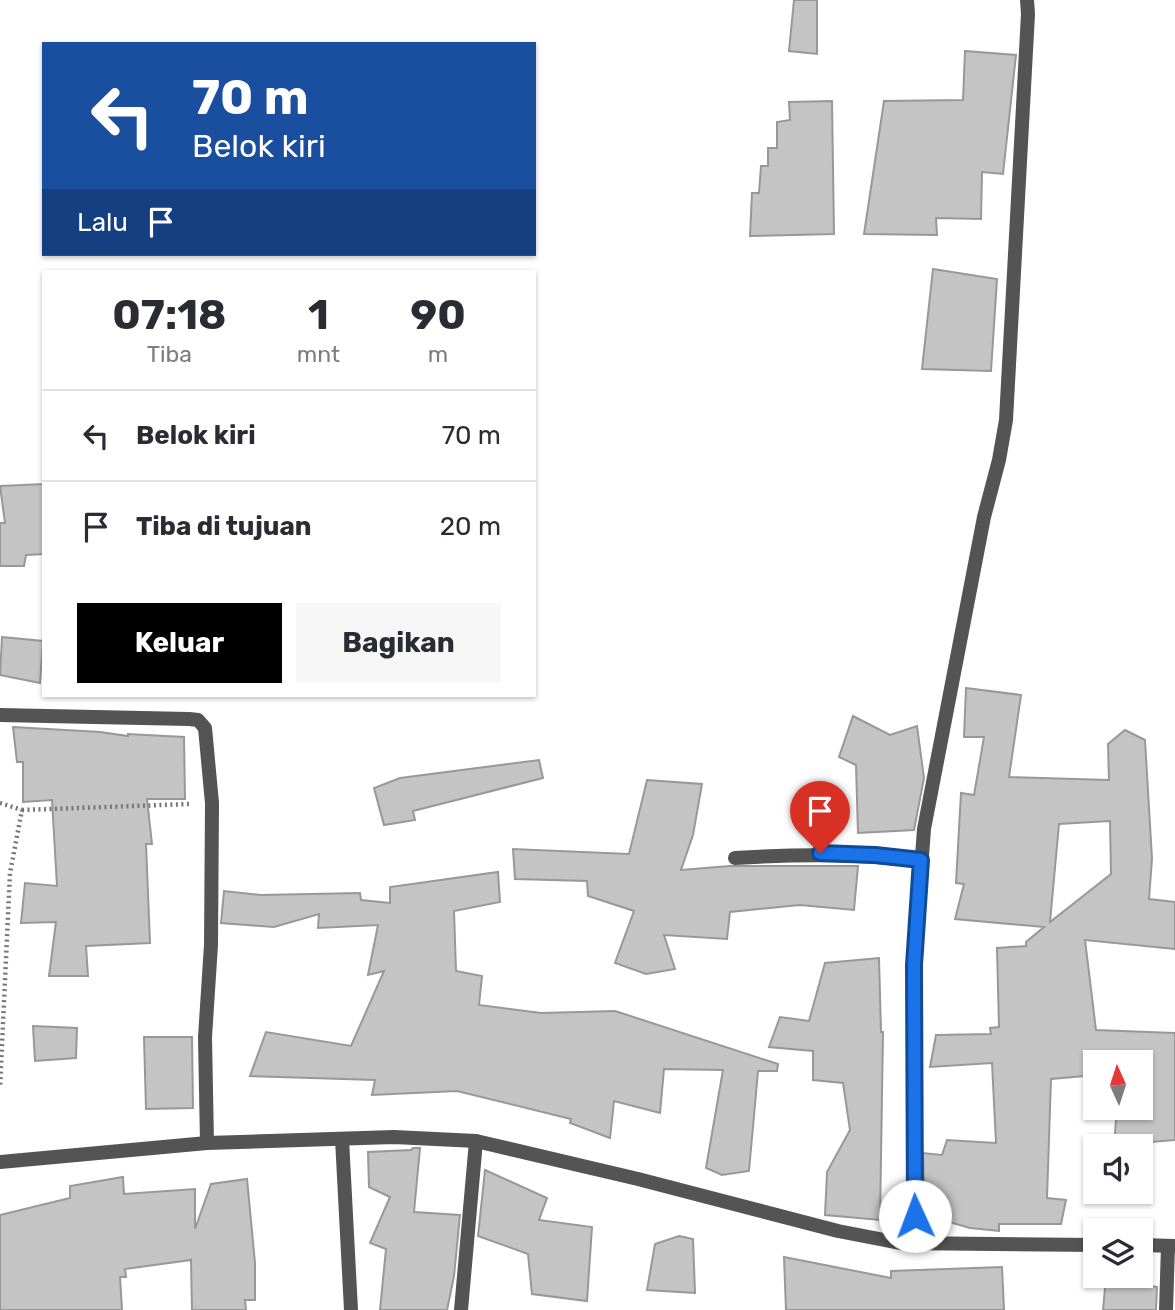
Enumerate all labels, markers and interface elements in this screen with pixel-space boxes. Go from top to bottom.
text: 70 m [192,68,309,126]
icon: left [77,70,168,161]
text: Belok kiri [192,127,326,165]
icon: arrive [142,203,180,241]
text: Lalu [77,207,128,238]
text: 07:18 [112,290,226,340]
text: 1 [308,290,329,340]
text: 90 [410,290,466,340]
text: Tiba [147,340,192,368]
text: mnt [297,340,340,368]
text: m [428,340,448,368]
icon: left [77,417,115,455]
text: Belok kiri [136,420,256,451]
text: 70 m [442,420,501,451]
icon: arrive [77,508,115,546]
text: Tiba di tujuan [136,511,311,542]
text: 20 m [440,511,501,542]
button: Keluar [77,603,282,683]
button: Bagikan [296,603,501,683]
pin [790,781,850,853]
icon: arrive [801,792,839,830]
north arrow [1083,1050,1153,1120]
map controls [1083,1050,1153,1288]
button: sound [1083,1134,1153,1204]
position arrow [878,1179,952,1253]
button: layers [1083,1218,1153,1288]

